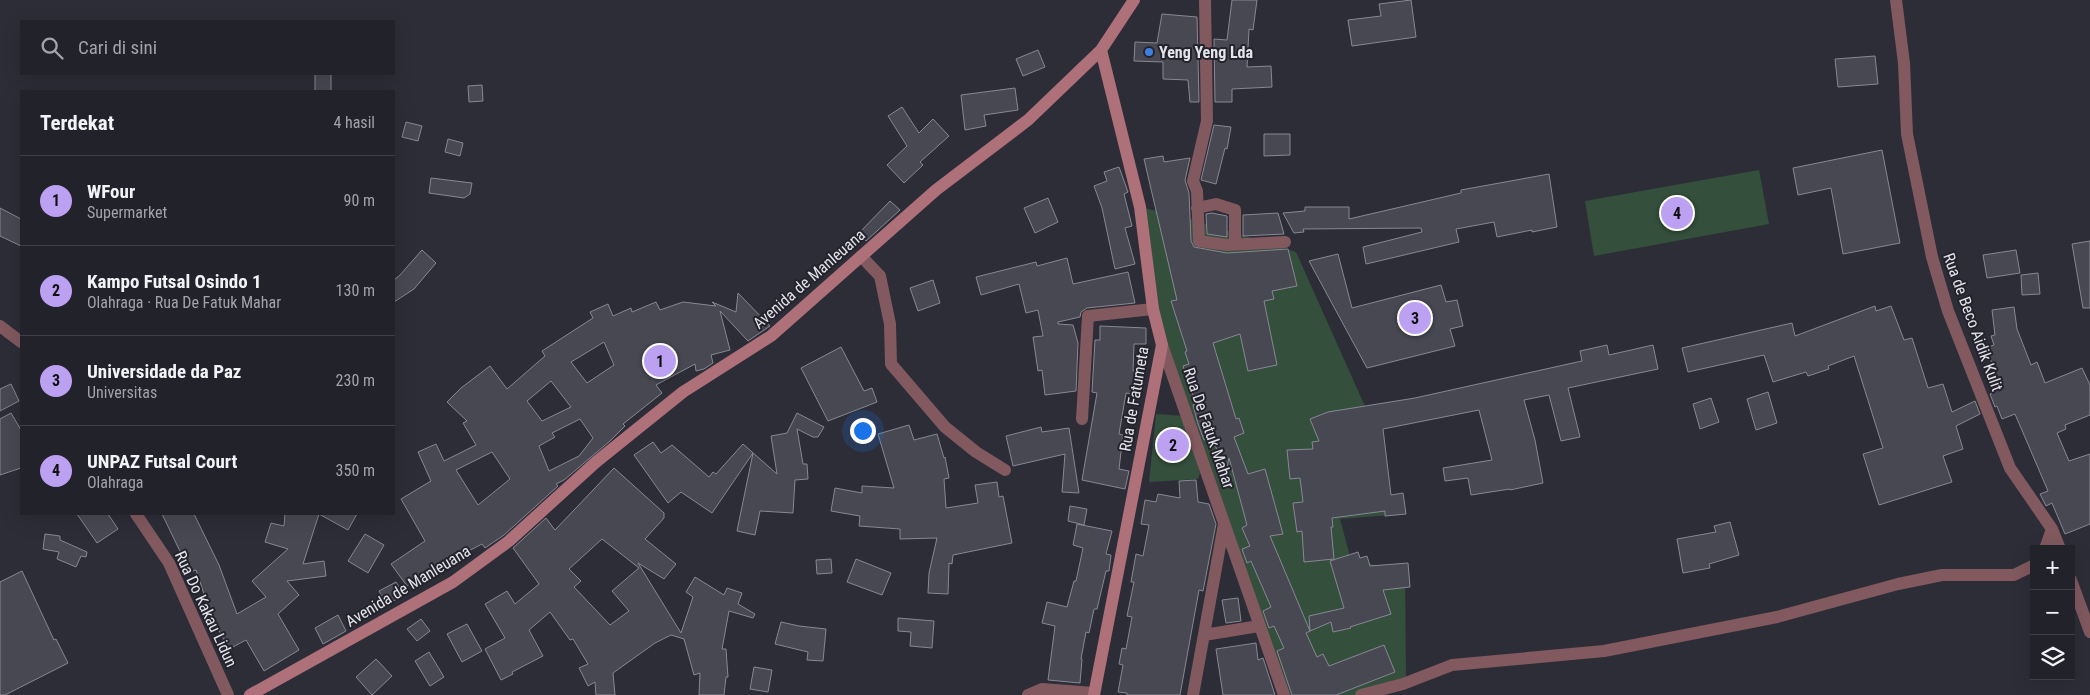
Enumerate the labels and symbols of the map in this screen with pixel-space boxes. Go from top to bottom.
place label: Yeng Yeng Lda [1159,43,1253,62]
marker: Yeng Yeng Lda [1143,46,1155,58]
pin: 4 [1661,194,1693,232]
street label: Avenida de Manleuana [749,225,869,333]
street label: Rua de Beco Aidik Kulit [1939,250,2007,394]
pin: 3 [1399,299,1431,337]
pin: 1 [644,342,676,380]
street label: Rua de Fatumeta [1115,345,1153,453]
street label: Rua De Fatuk Mahar [1179,365,1239,491]
your location [850,418,876,444]
pin: 2 [1157,426,1189,464]
street label: Avenida de Manleuana [342,541,474,631]
street label: Rua Do Kakau Lidun [171,548,241,670]

